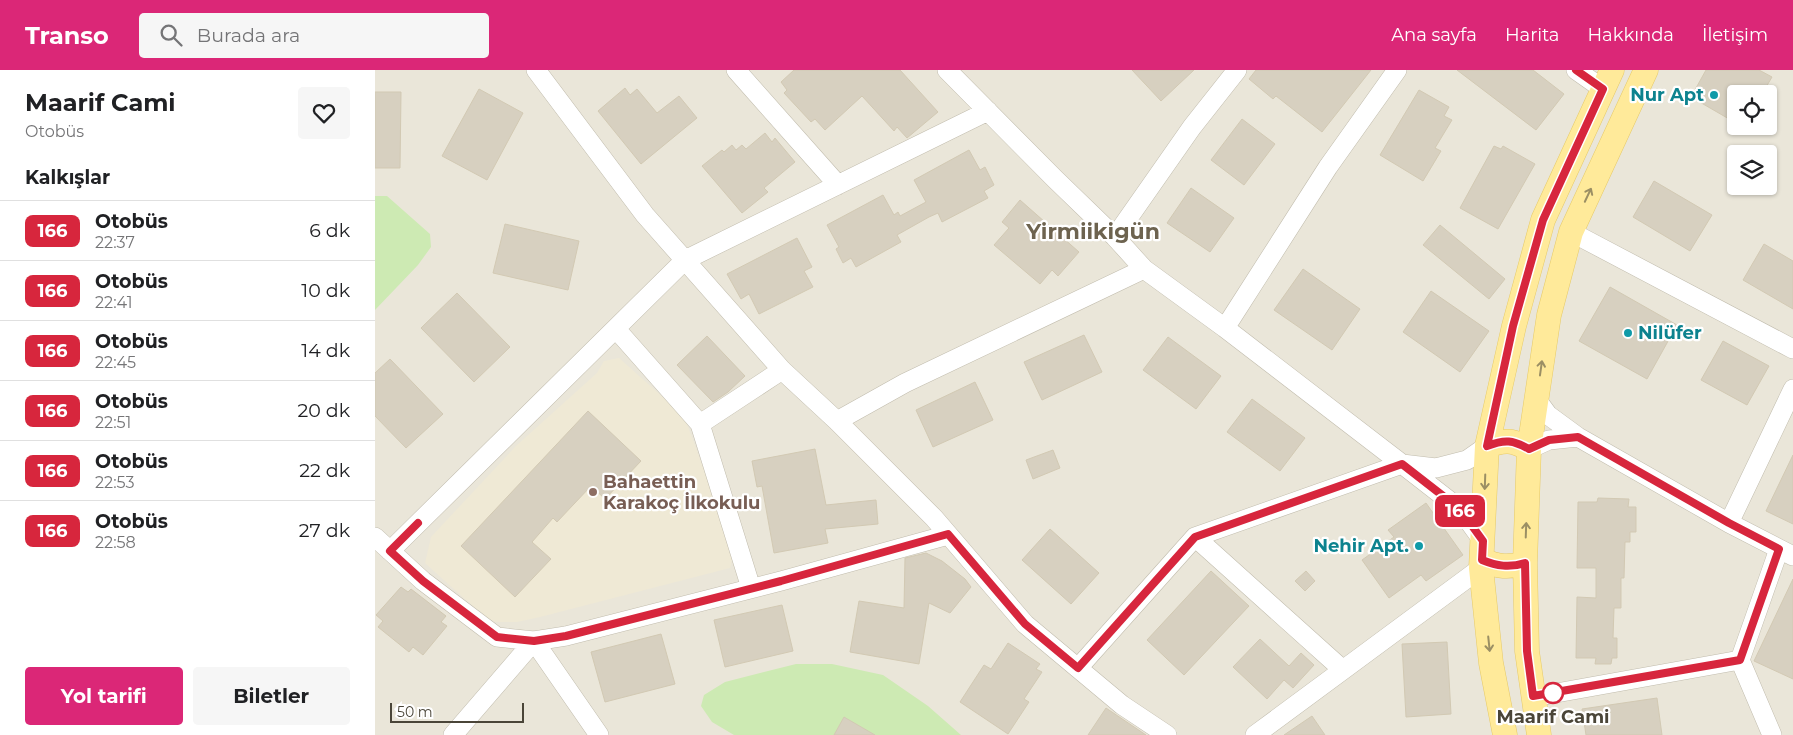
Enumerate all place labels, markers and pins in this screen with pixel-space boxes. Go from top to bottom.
place label: Nur Apt [1630,84,1704,106]
marker: Nur Apt [1708,89,1720,101]
place label: Nilüfer [1638,322,1702,344]
marker: Nilüfer [1622,327,1634,339]
place label: Bahaettin Karakoç İlkokulu [603,471,760,514]
marker: Bahaettin Karakoç İlkokulu [587,486,599,498]
place label: Nehir Apt. [1313,535,1409,557]
marker: Nehir Apt. [1413,540,1425,552]
marker: Maarif Cami [1542,682,1564,704]
place label: Maarif Cami [1497,706,1609,728]

